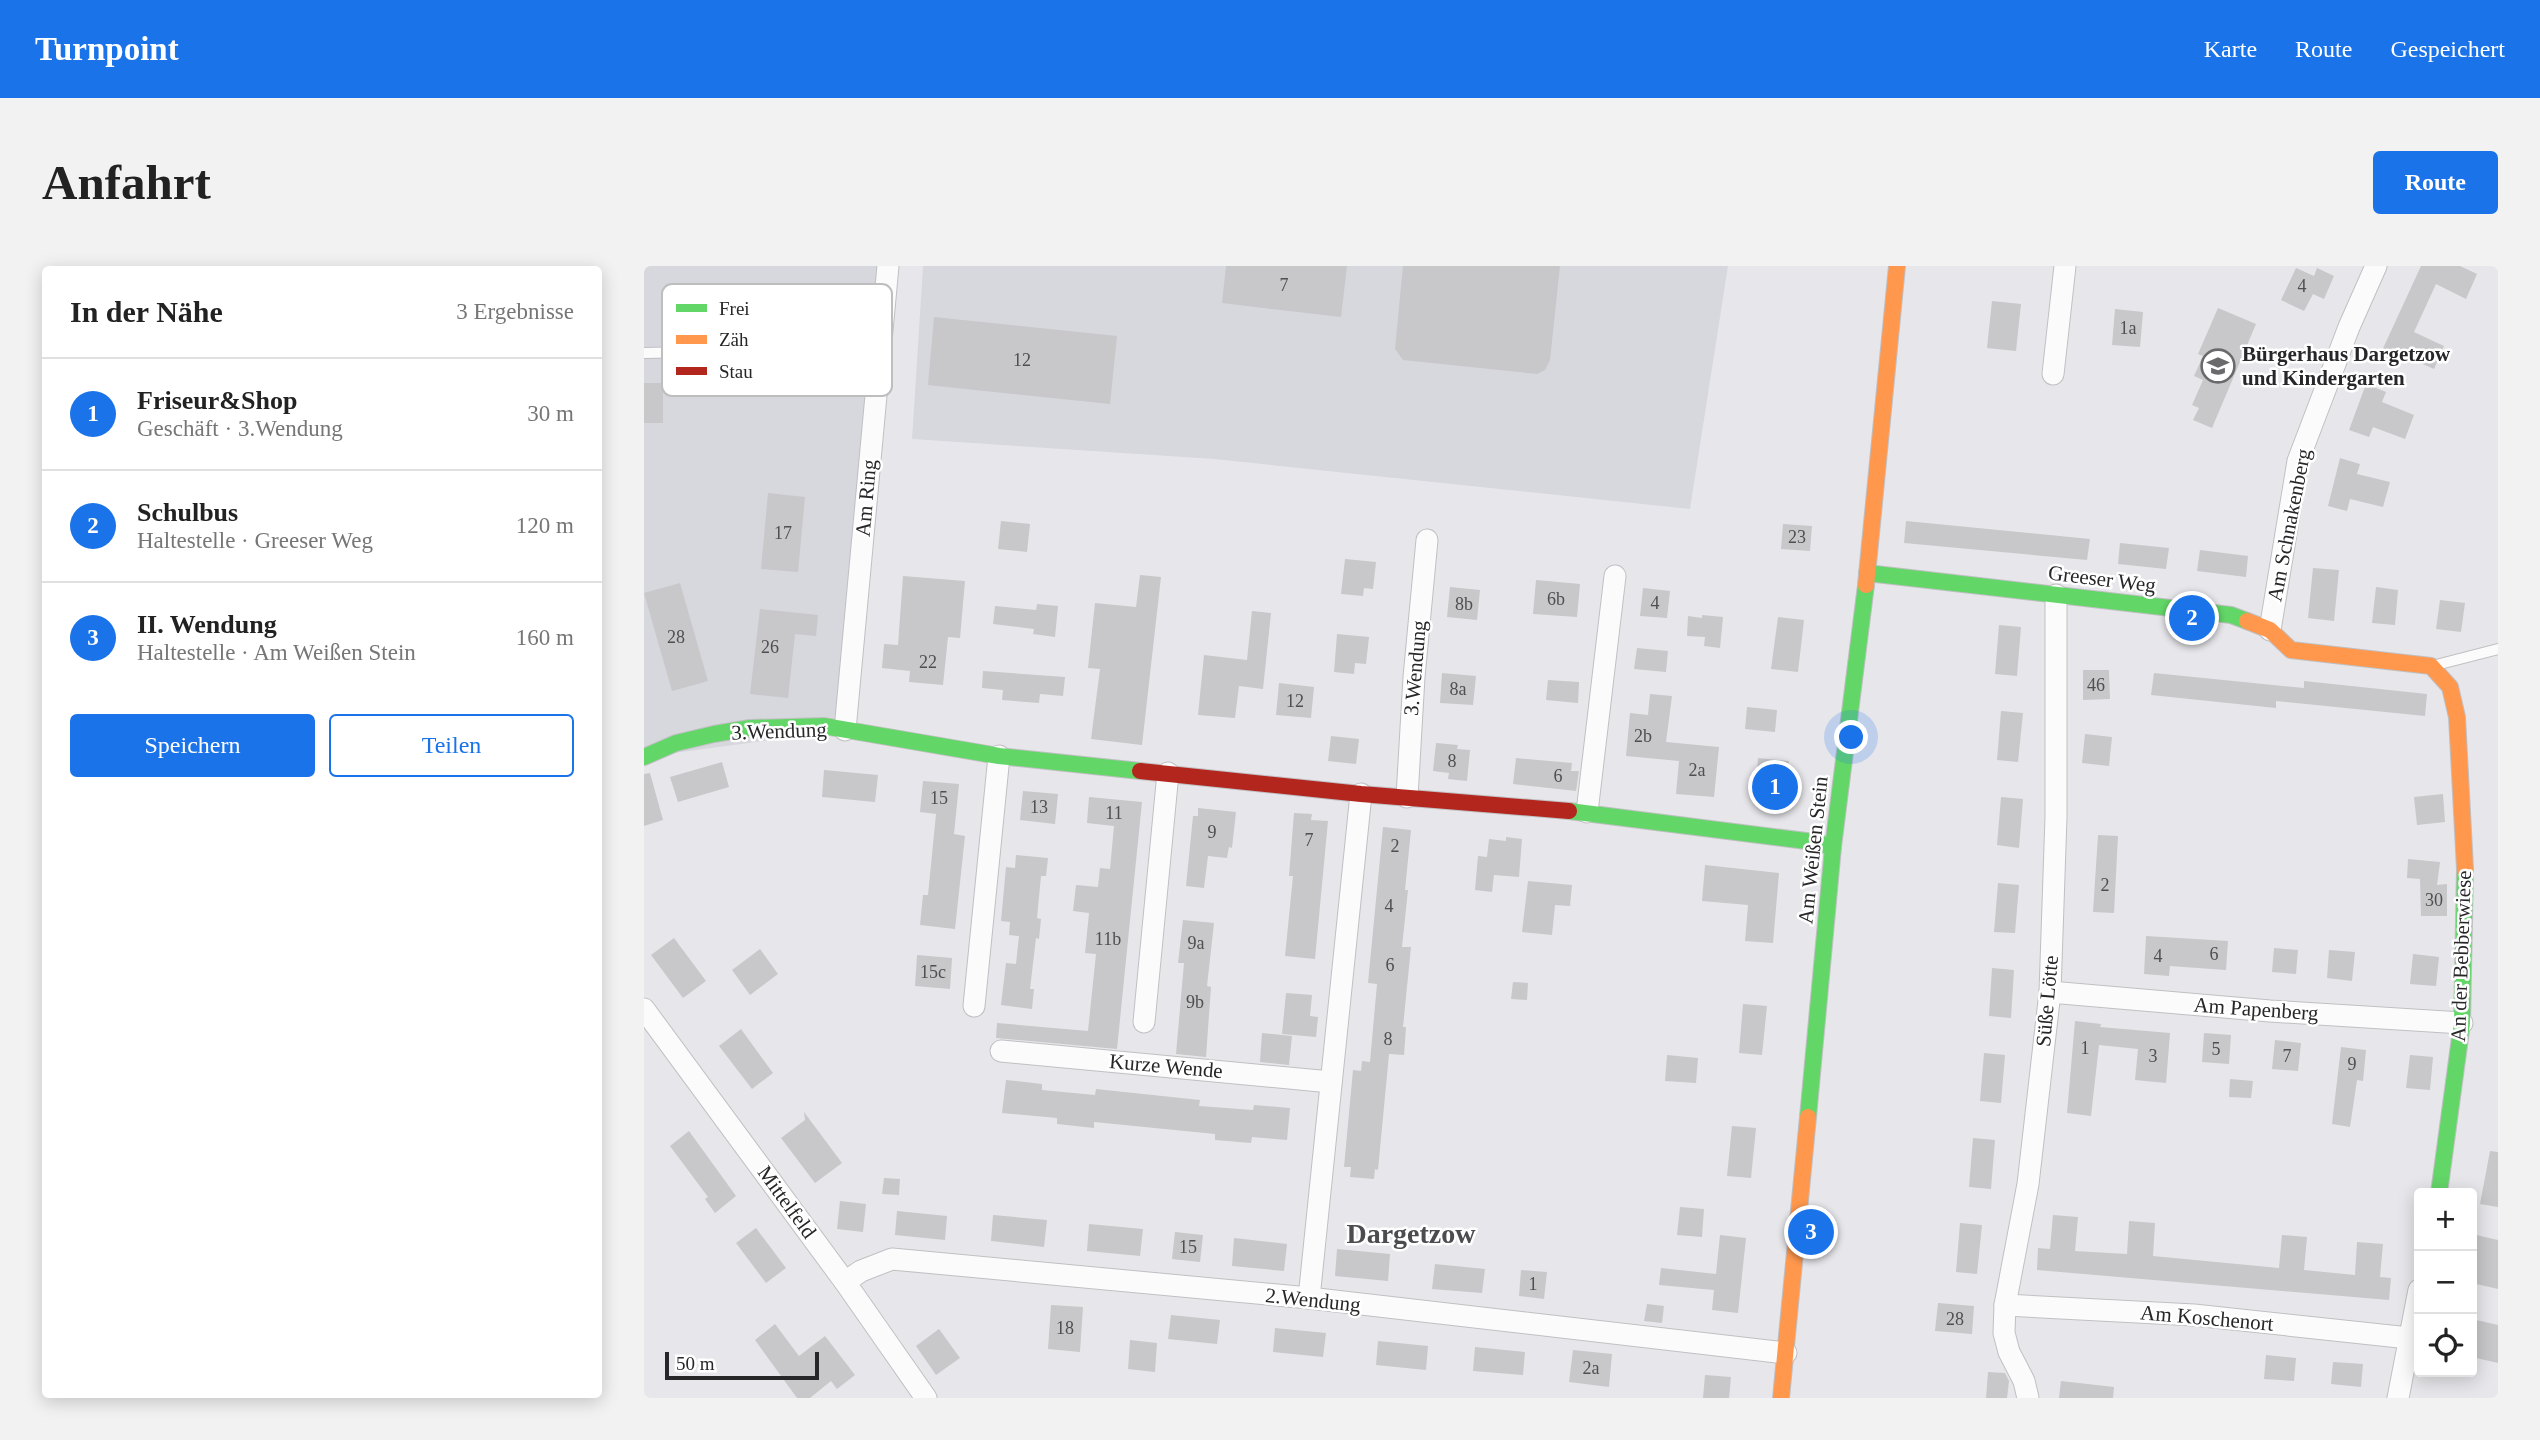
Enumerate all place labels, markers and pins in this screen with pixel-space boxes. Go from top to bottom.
place label: Bürgerhaus Dargetzow und Kindergarten [2242,342,2451,390]
school or university icon: Bürgerhaus Dargetzow und Kindergarten [2199,347,2237,385]
pin: 2 [2169,592,2215,644]
pin: 1 [1752,761,1798,813]
pin: 3 [1788,1206,1834,1258]

